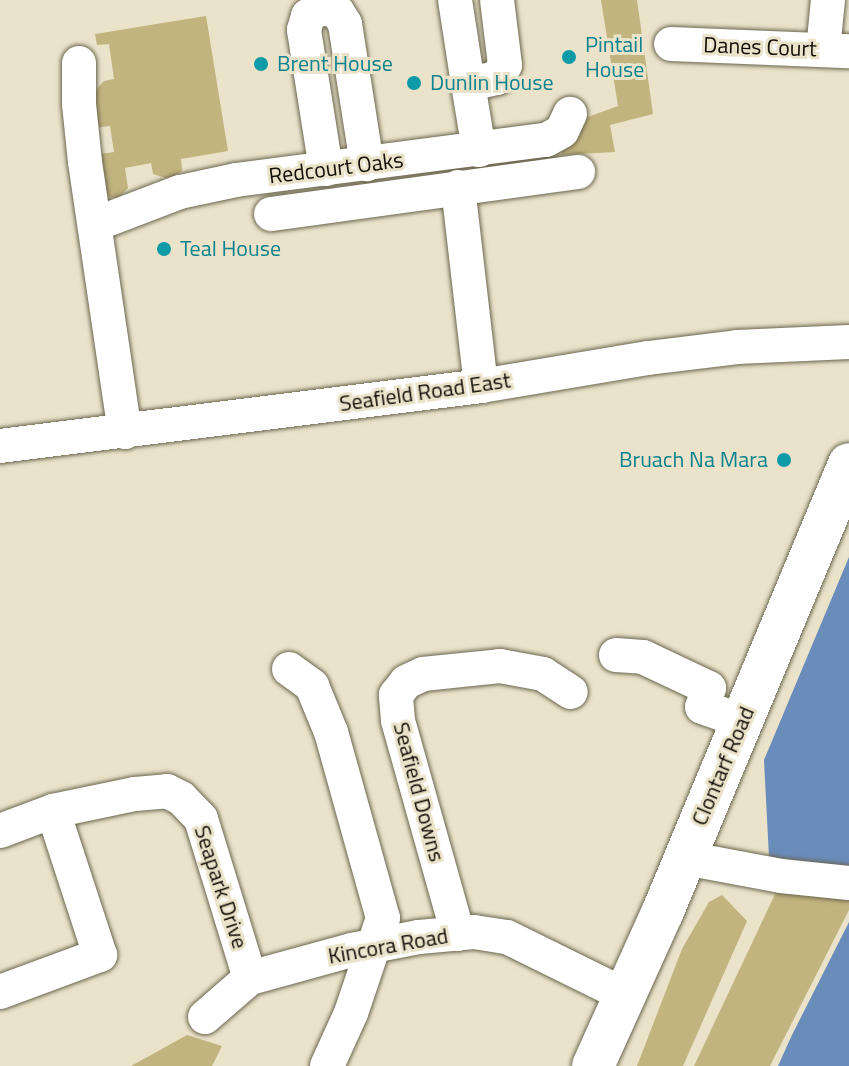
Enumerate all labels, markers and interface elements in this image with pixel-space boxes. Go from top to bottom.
place label: Pintail House [585,31,644,82]
street label: Danes Court [703,32,817,62]
marker: Pintail House [560,48,578,66]
place label: Brent House [277,51,393,77]
marker: Brent House [252,55,270,73]
place label: Dunlin House [430,70,554,96]
marker: Dunlin House [405,74,423,92]
street label: Redcourt Oaks [267,147,405,189]
place label: Teal House [180,236,281,262]
marker: Teal House [155,240,173,258]
street label: Seafield Road East [338,367,512,417]
place label: Bruach Na Mara [619,447,768,473]
marker: Bruach Na Mara [775,451,793,469]
street label: Clontarf Road [686,703,760,829]
street label: Seafield Downs [388,719,450,865]
street label: Seapark Drive [189,822,253,952]
street label: Kincora Road [326,922,450,970]

